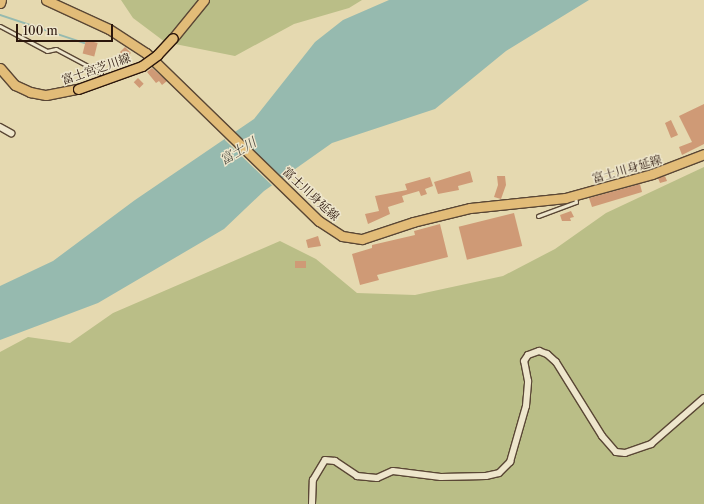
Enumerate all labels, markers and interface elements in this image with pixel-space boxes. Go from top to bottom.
scale bar [18,16,115,42]
text: 100 m [23,23,58,38]
street label: 富士宮芝川線 [60,50,132,88]
water label: 富士川 [217,134,259,168]
street label: 富士川身延線 [590,152,664,186]
street label: 富士川身延線 [280,164,342,224]

